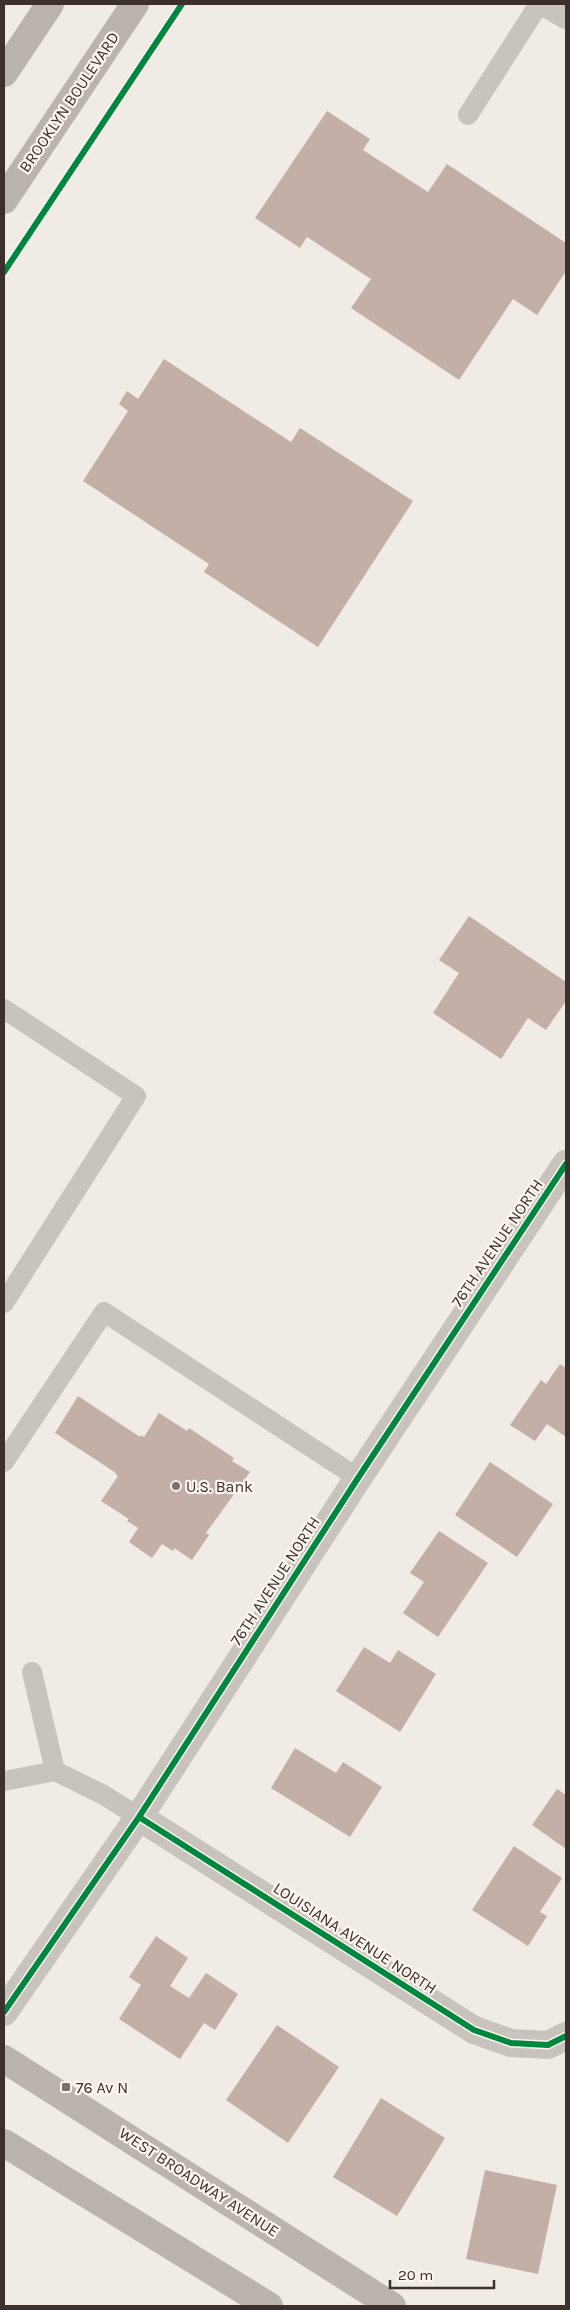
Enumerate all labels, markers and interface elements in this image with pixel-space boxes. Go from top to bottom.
street label: BROOKLYN BOULEVARD [15,28,123,176]
street label: 76TH AVENUE NORTH [447,1176,547,1310]
place label: U.S. Bank [186,1477,253,1496]
marker: U.S. Bank [170,1480,182,1492]
street label: 76TH AVENUE NORTH [226,1513,324,1649]
street label: LOUISIANA AVENUE NORTH [270,1878,440,1998]
place label: 76 Av N [76,2078,128,2097]
marker: 76 Av N [60,2081,72,2093]
street label: WEST BROADWAY AVENUE [115,2123,283,2241]
scale bar [390,2258,494,2290]
text: 20 m [398,2266,433,2284]

